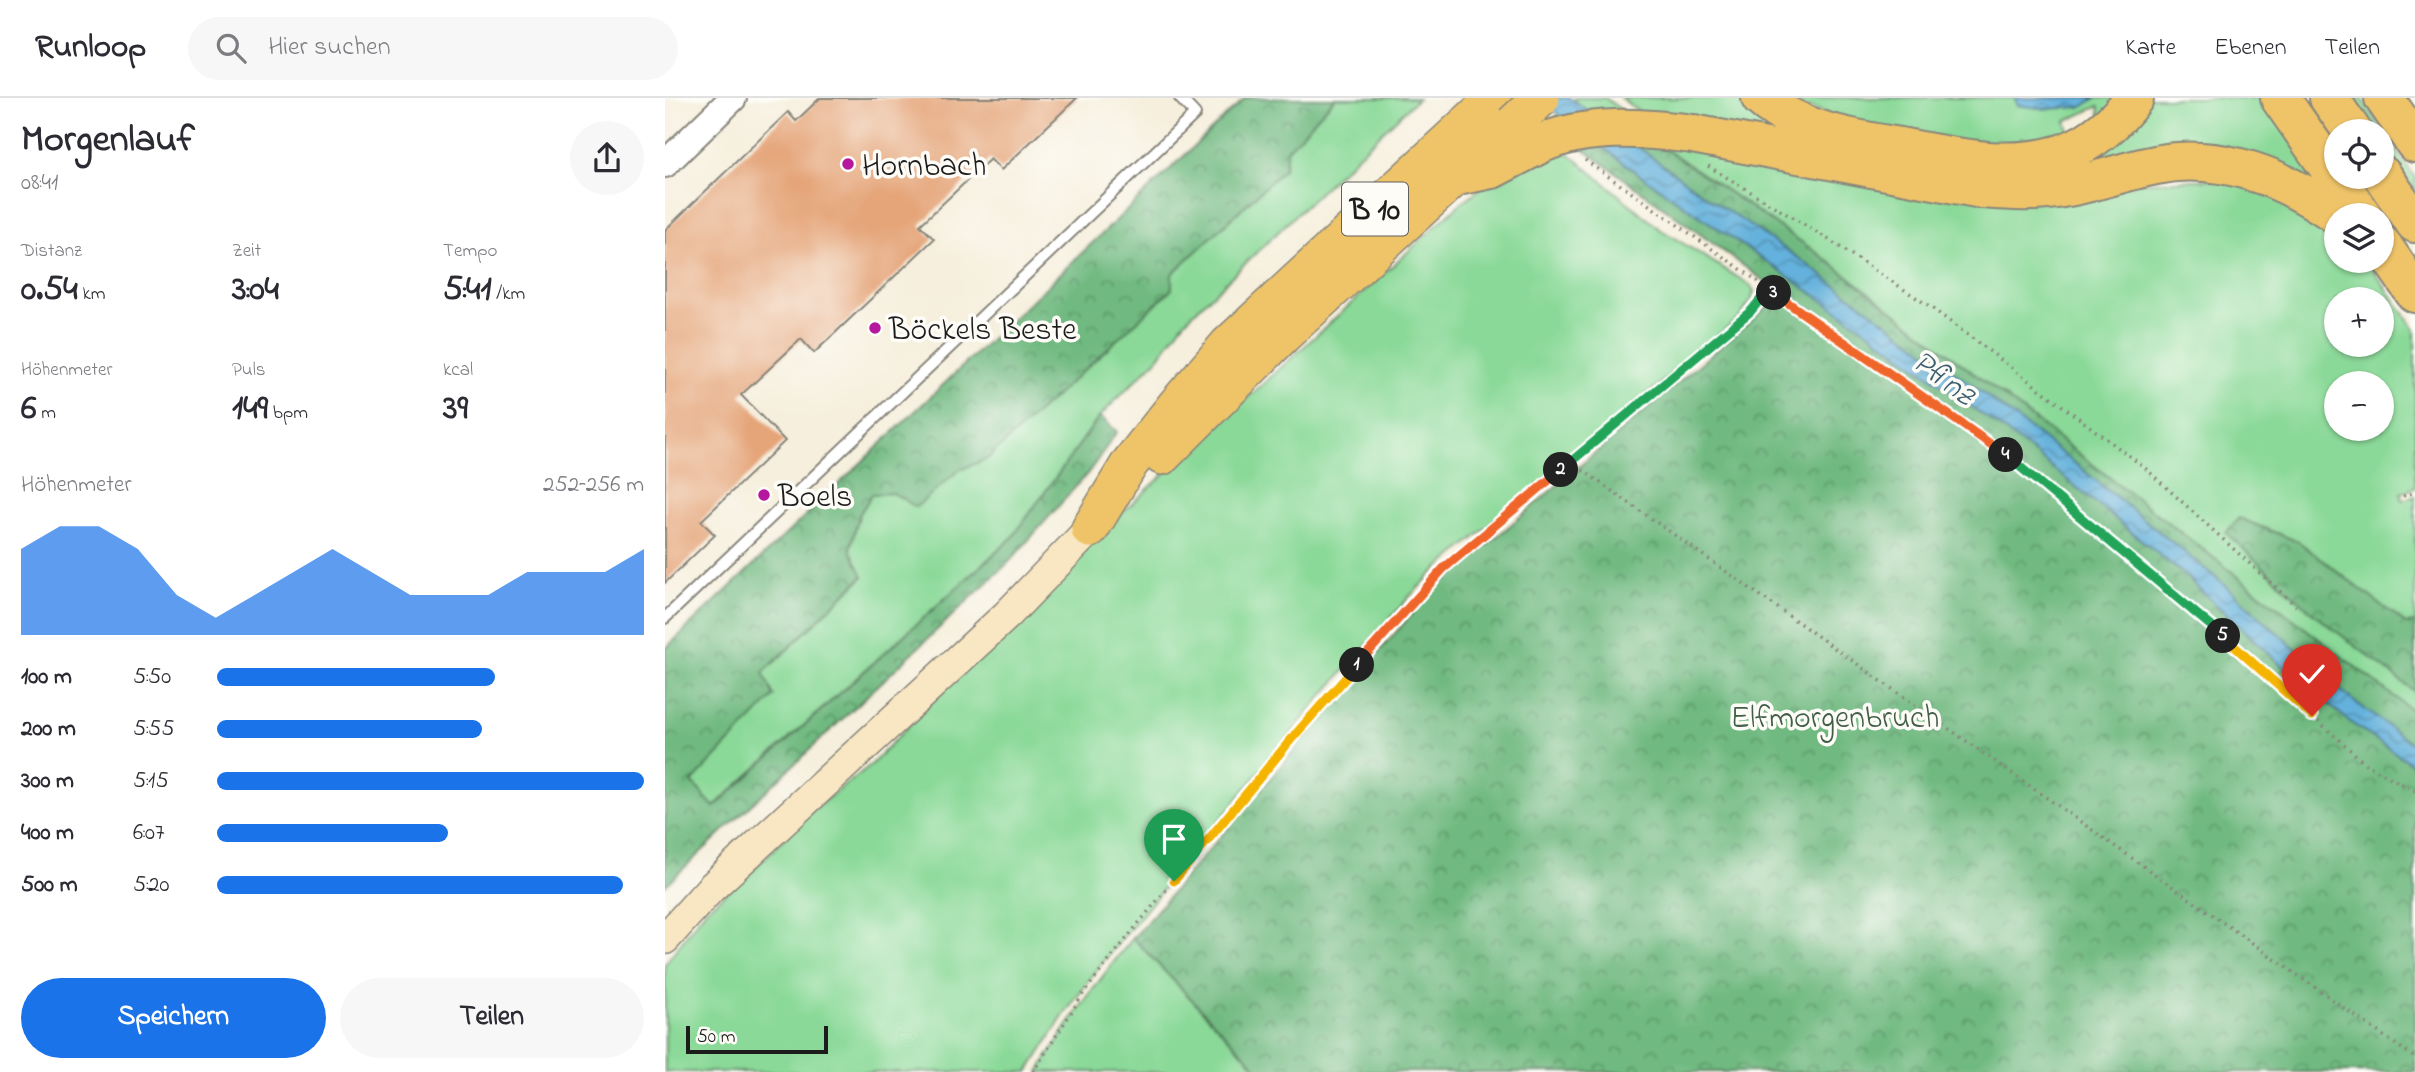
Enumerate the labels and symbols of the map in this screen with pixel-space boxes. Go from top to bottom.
place label: Hornbach [862,144,987,191]
marker: Hornbach [840,156,856,172]
road number: B 10 [1342,183,1408,236]
pin: 3 [1757,276,1791,310]
place label: Böckels Beste [888,308,1077,355]
marker: Böckels Beste [867,320,883,336]
water label: Pfinz [1901,339,1986,420]
pin: 4 [1989,438,2023,472]
pin: 2 [1543,452,1579,488]
place label: Boels [777,475,852,522]
marker: Boels [756,487,772,503]
pin: 5 [2205,618,2241,654]
pin [2282,644,2342,716]
pin: 1 [1339,648,1375,682]
park label: Elfmorgenbruch [1731,696,1940,743]
pin [1144,809,1204,881]
scale bar [686,1023,828,1055]

